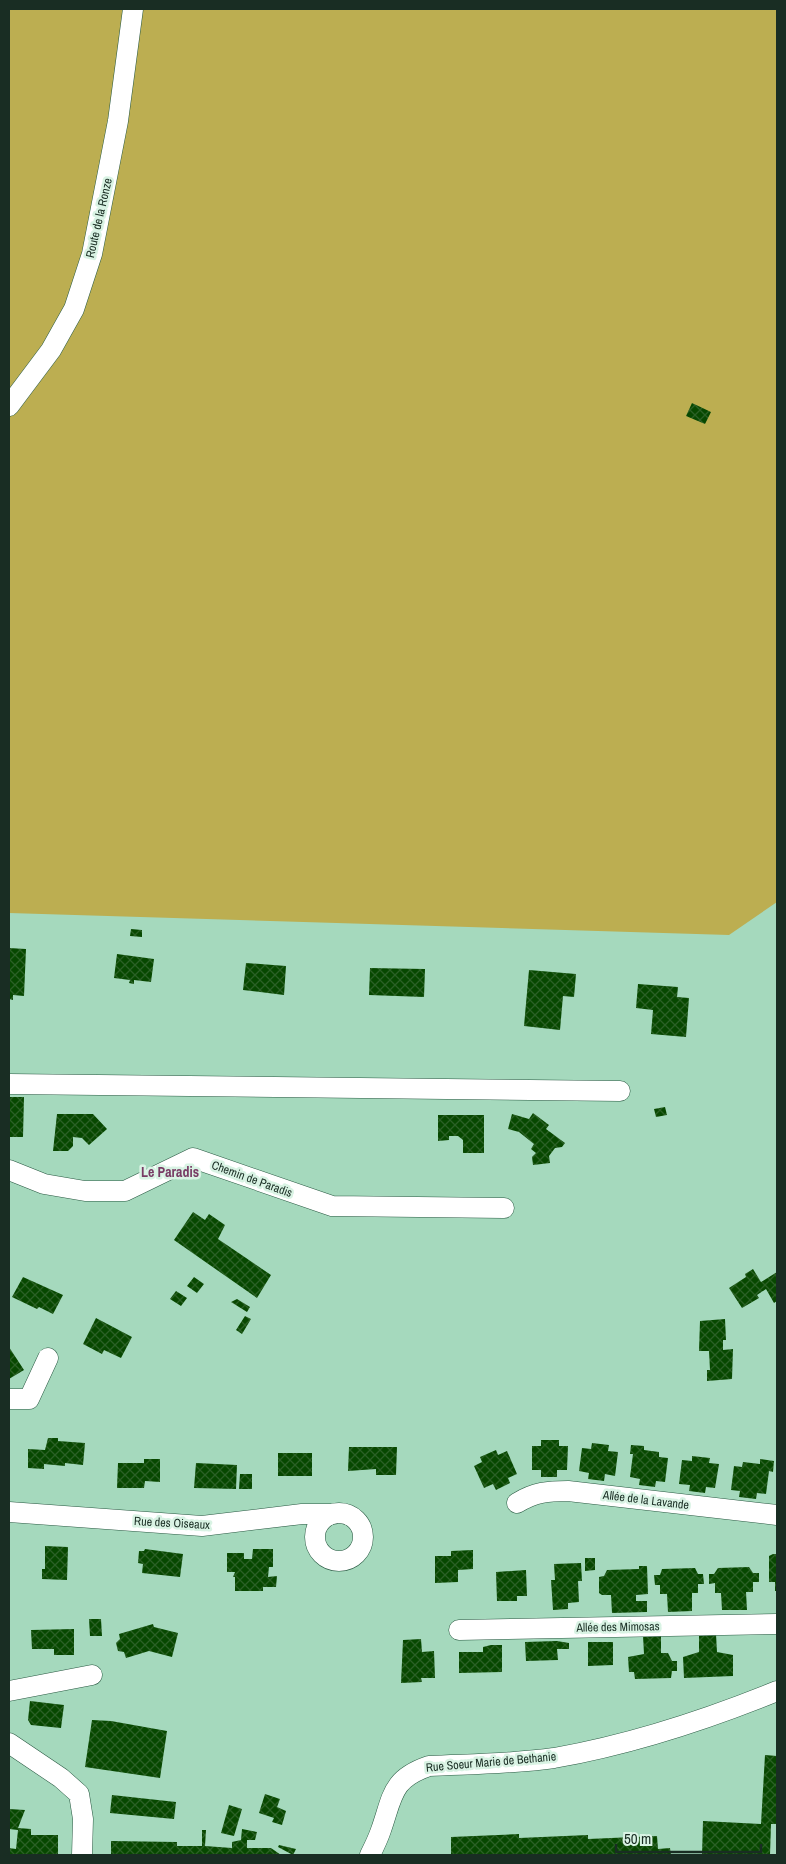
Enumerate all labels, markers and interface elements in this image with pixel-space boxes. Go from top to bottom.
street label: Route de la Ronze [82,176,116,260]
street label: Chemin de Paradis [209,1157,295,1201]
district label: Le Paradis [141,1163,199,1181]
street label: Allée de la Lavande [601,1487,690,1513]
street label: Rue des Oiseaux [134,1513,210,1533]
street label: Allée des Mimosas [575,1618,660,1636]
street label: Rue Soeur Marie de Bethanie [425,1748,557,1776]
scale bar [616,1822,761,1854]
text: 50 m [624,1828,651,1849]

